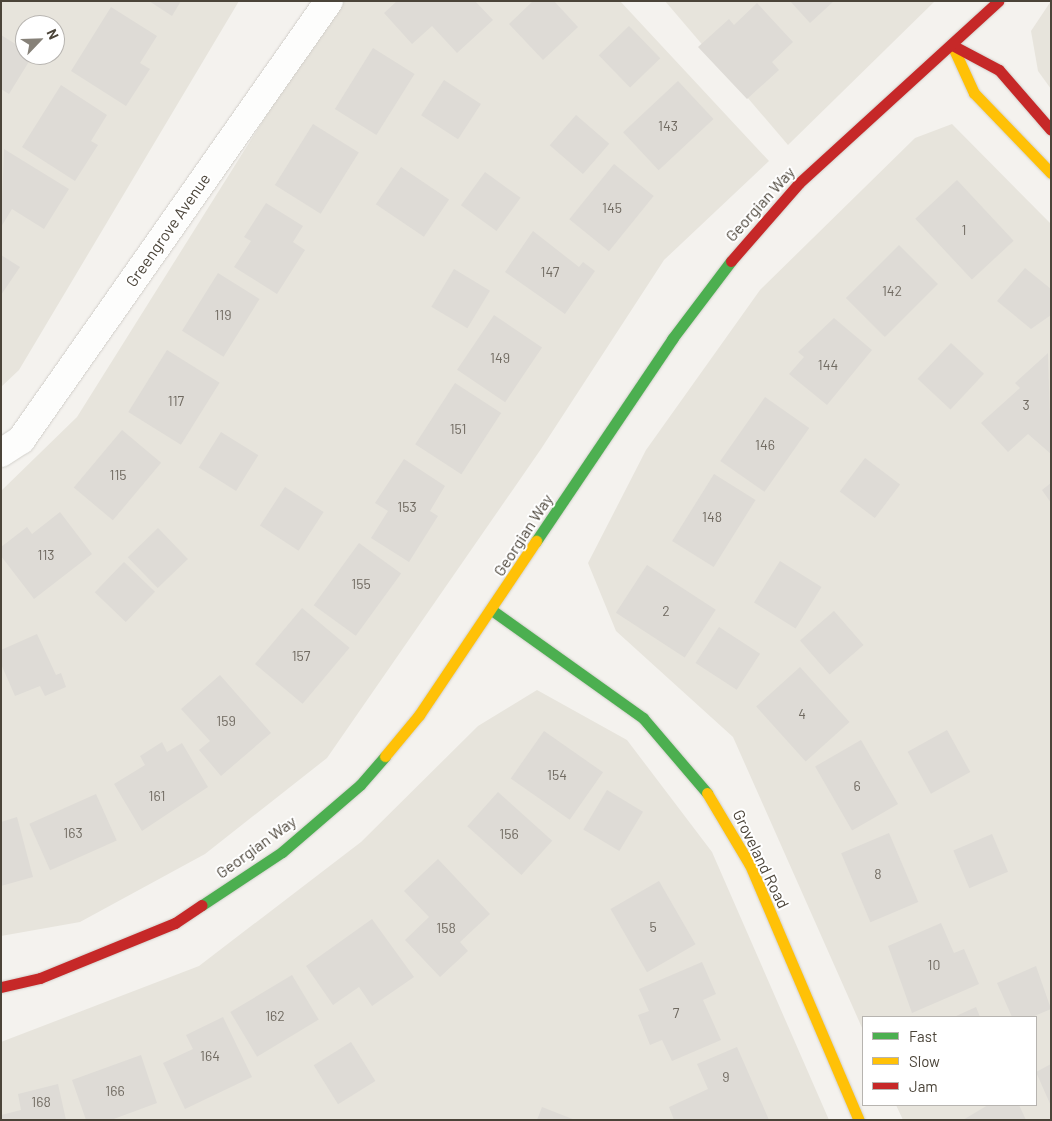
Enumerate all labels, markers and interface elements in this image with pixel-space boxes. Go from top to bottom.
north arrow [15,15,65,65]
text: N [44,26,63,42]
house number: 143 [658,118,678,134]
street label: Georgian Way [721,163,799,245]
street label: Greengrove Avenue [122,170,214,290]
house number: 145 [602,200,622,216]
house number: 1 [962,222,966,238]
house number: 147 [541,264,559,280]
house number: 142 [882,283,902,299]
house number: 119 [214,307,232,323]
house number: 149 [490,350,510,366]
house number: 144 [818,357,838,373]
house number: 117 [168,393,184,409]
house number: 3 [1022,397,1030,413]
house number: 151 [450,421,466,437]
house number: 146 [755,437,775,453]
house number: 115 [109,467,127,483]
street label: Georgian Way [489,490,557,580]
house number: 153 [397,499,417,515]
house number: 148 [702,509,722,525]
house number: 113 [37,547,55,563]
house number: 155 [351,576,371,592]
house number: 2 [662,603,670,619]
house number: 157 [292,648,310,664]
house number: 4 [798,706,806,722]
house number: 159 [216,713,236,729]
house number: 154 [547,767,567,783]
house number: 6 [853,778,861,794]
house number: 161 [149,788,165,804]
street label: Groveland Road [729,806,793,912]
street label: Georgian Way [212,812,300,882]
house number: 163 [63,825,83,841]
house number: 156 [499,826,519,842]
house number: 8 [874,866,882,882]
house number: 5 [649,919,657,935]
house number: 158 [436,920,456,936]
house number: 10 [928,957,940,973]
house number: 7 [673,1005,679,1021]
house number: 162 [265,1008,285,1024]
legend [862,1016,1037,1106]
text: Fast [909,1027,937,1045]
house number: 164 [200,1048,220,1064]
text: Slow [909,1052,940,1070]
house number: 9 [722,1069,730,1085]
text: Jam [909,1077,938,1095]
house number: 166 [105,1083,125,1099]
house number: 168 [31,1094,51,1110]

